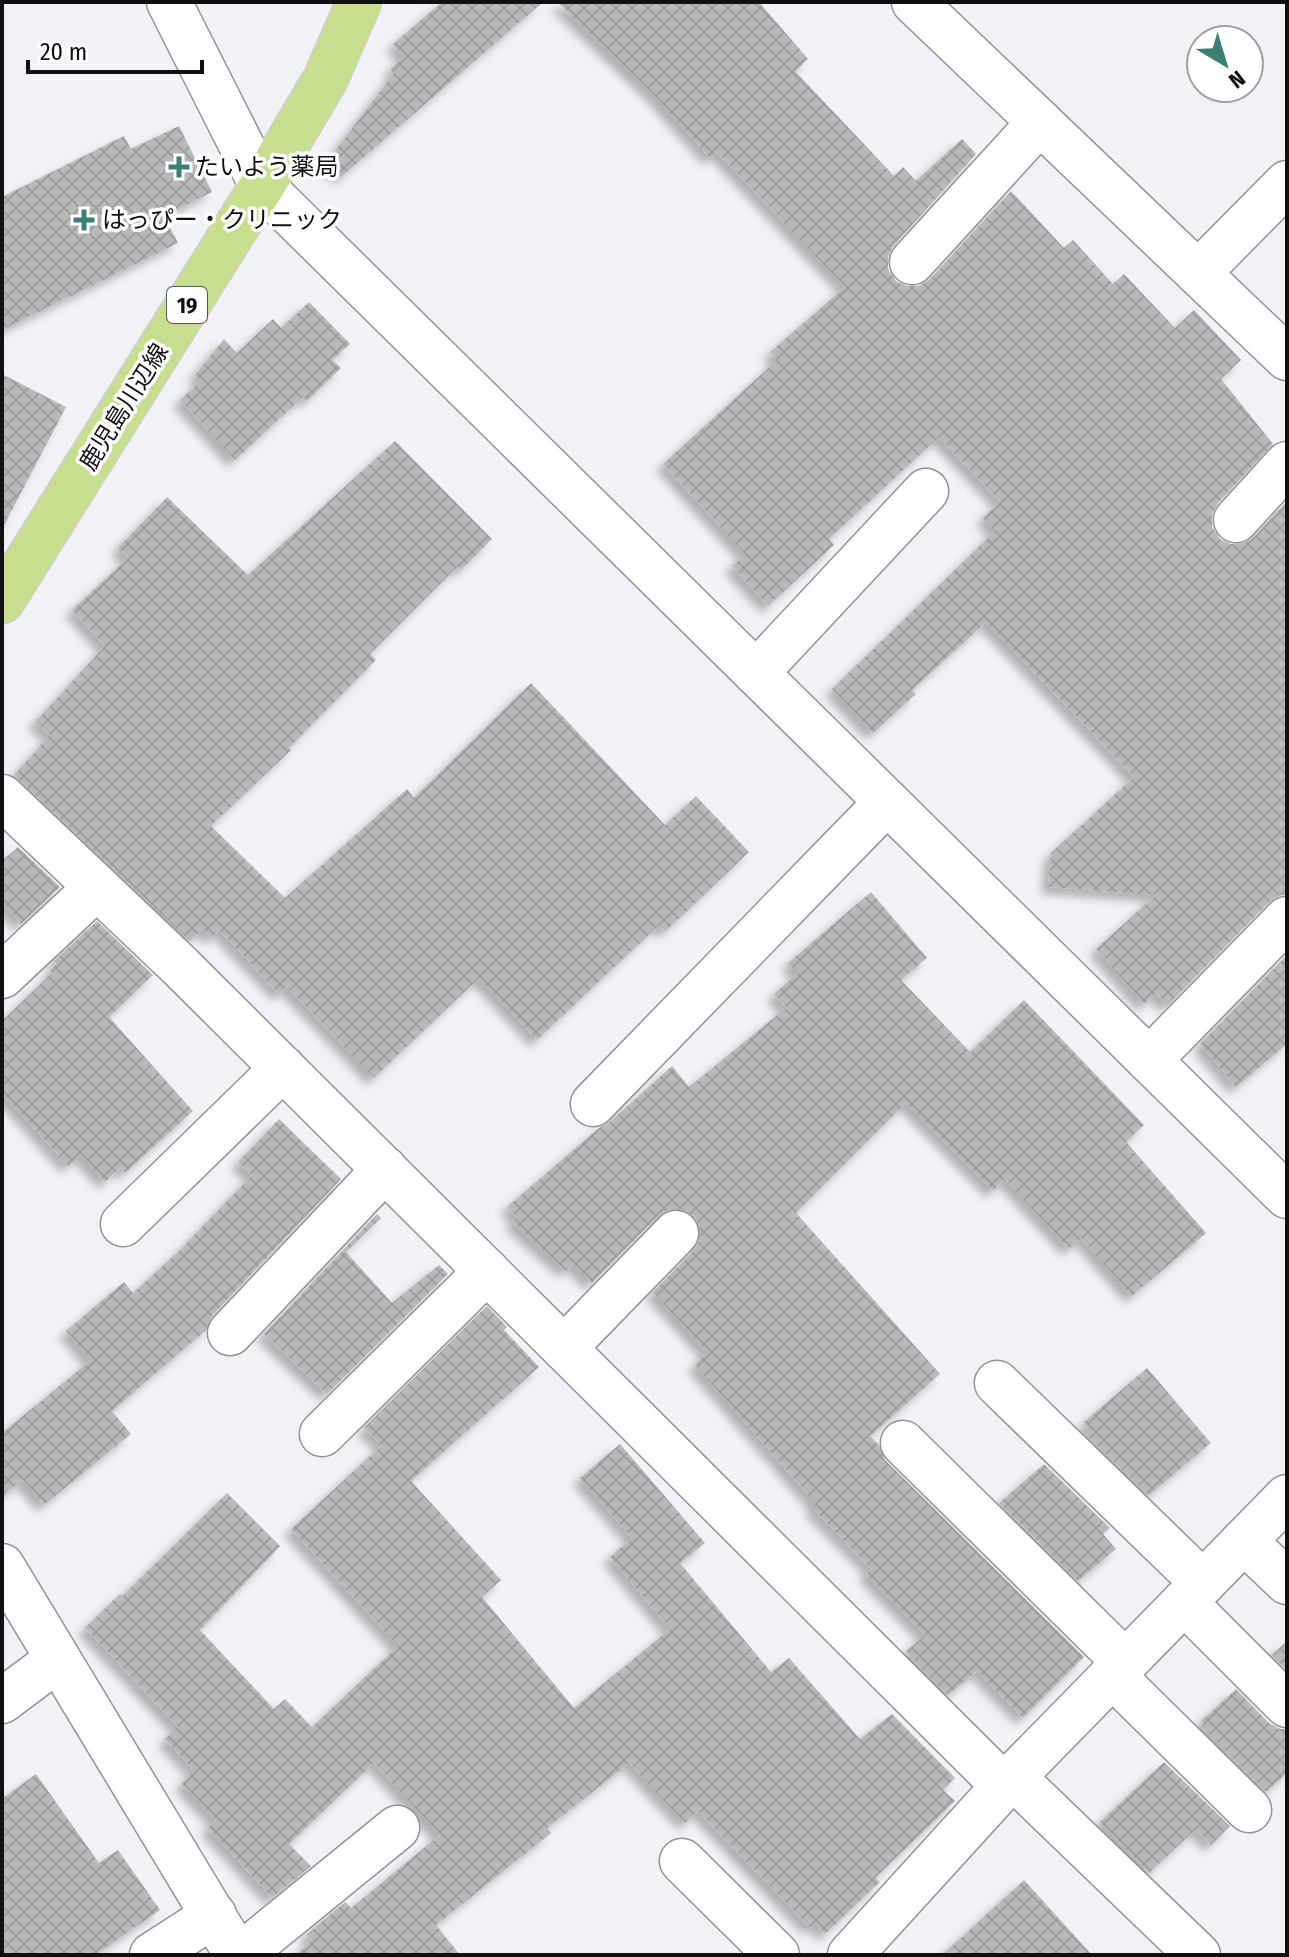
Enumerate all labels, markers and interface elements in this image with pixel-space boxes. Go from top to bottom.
scale bar [28,24,202,74]
north arrow [1185,24,1265,104]
text: 20 m [40,38,87,66]
text: N [1223,65,1251,94]
place label: たいよう薬局 [195,153,339,181]
marker: たいよう薬局 [170,158,188,176]
place label: はっぴー・クリニック [102,206,342,234]
marker: はっぴー・クリニック [73,209,95,231]
road number: 19 [167,287,207,323]
street label: 鹿児島川辺線 [74,339,174,475]

